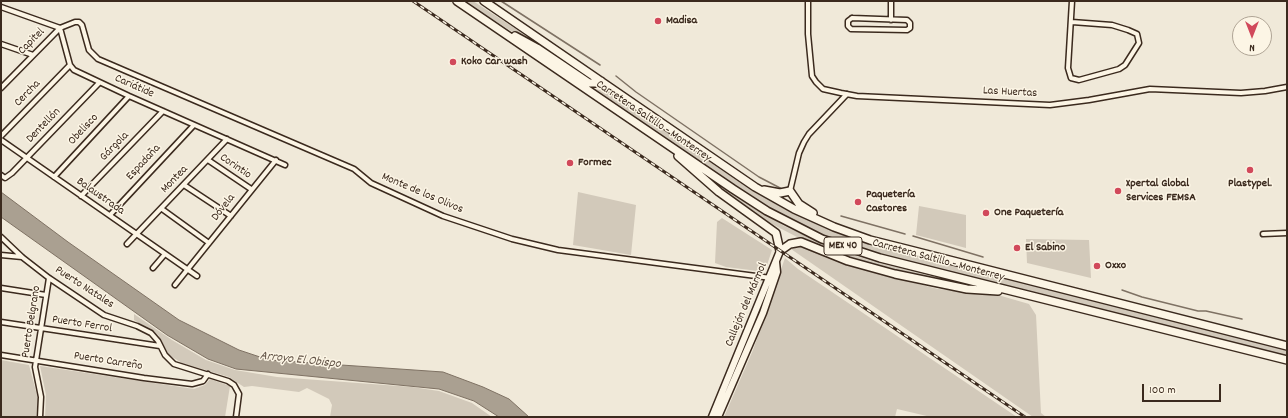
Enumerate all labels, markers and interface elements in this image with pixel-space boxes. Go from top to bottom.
place label: Madisa [666,14,697,28]
marker: Madisa [653,16,663,26]
north arrow [1232,16,1272,56]
street label: Capitel [16,26,48,58]
text: N [1249,39,1255,55]
place label: Koko Car wash [461,55,528,69]
marker: Koko Car wash [448,57,458,67]
street label: Cariátide [112,72,156,102]
street label: Cercha [12,78,44,110]
street label: Carretera Saltillo - Monterrey [593,78,713,166]
street label: Las Huertas [982,84,1038,102]
street label: Dentellón [24,105,64,147]
street label: Obelisco [66,111,102,149]
street label: Gárgola [97,129,133,165]
street label: Espadaña [124,142,164,184]
street label: Corintio [216,151,254,183]
place label: Formec [578,156,611,170]
marker: Formec [565,158,575,168]
street label: Montea [158,163,192,197]
marker: Plastypel. [1245,165,1255,175]
street label: Monte de los Olivos [379,170,465,218]
street label: Balaustrada [73,175,127,219]
place label: Xpertal Global Services FEMSA [1126,177,1196,205]
place label: Plastypel. [1228,177,1272,191]
marker: Xpertal Global Services FEMSA [1113,186,1123,196]
place label: Paquetería Castores [866,188,915,216]
street label: Dóvela [209,192,239,224]
marker: Paquetería Castores [853,197,863,207]
place label: One Paquetería [994,206,1063,220]
marker: One Paquetería [981,208,991,218]
street label: Carretera Saltillo - Monterrey [870,236,1006,286]
road number: MEX 40 [824,237,862,255]
place label: El Sabino [1025,241,1065,255]
marker: El Sabino [1012,243,1022,253]
place label: Oxxo [1105,259,1126,273]
street label: Callejón del Mármol [723,261,771,349]
marker: Oxxo [1092,261,1102,271]
street label: Puerto Natales [52,264,116,312]
street label: Puerto Belgrano [19,285,45,359]
street label: Puerto Ferrol [51,313,113,337]
street label: Puerto Carreño [73,349,143,375]
water label: Arroyo El Obispo [259,349,341,373]
scale bar [1144,376,1223,402]
text: 100 m [1149,382,1176,399]

